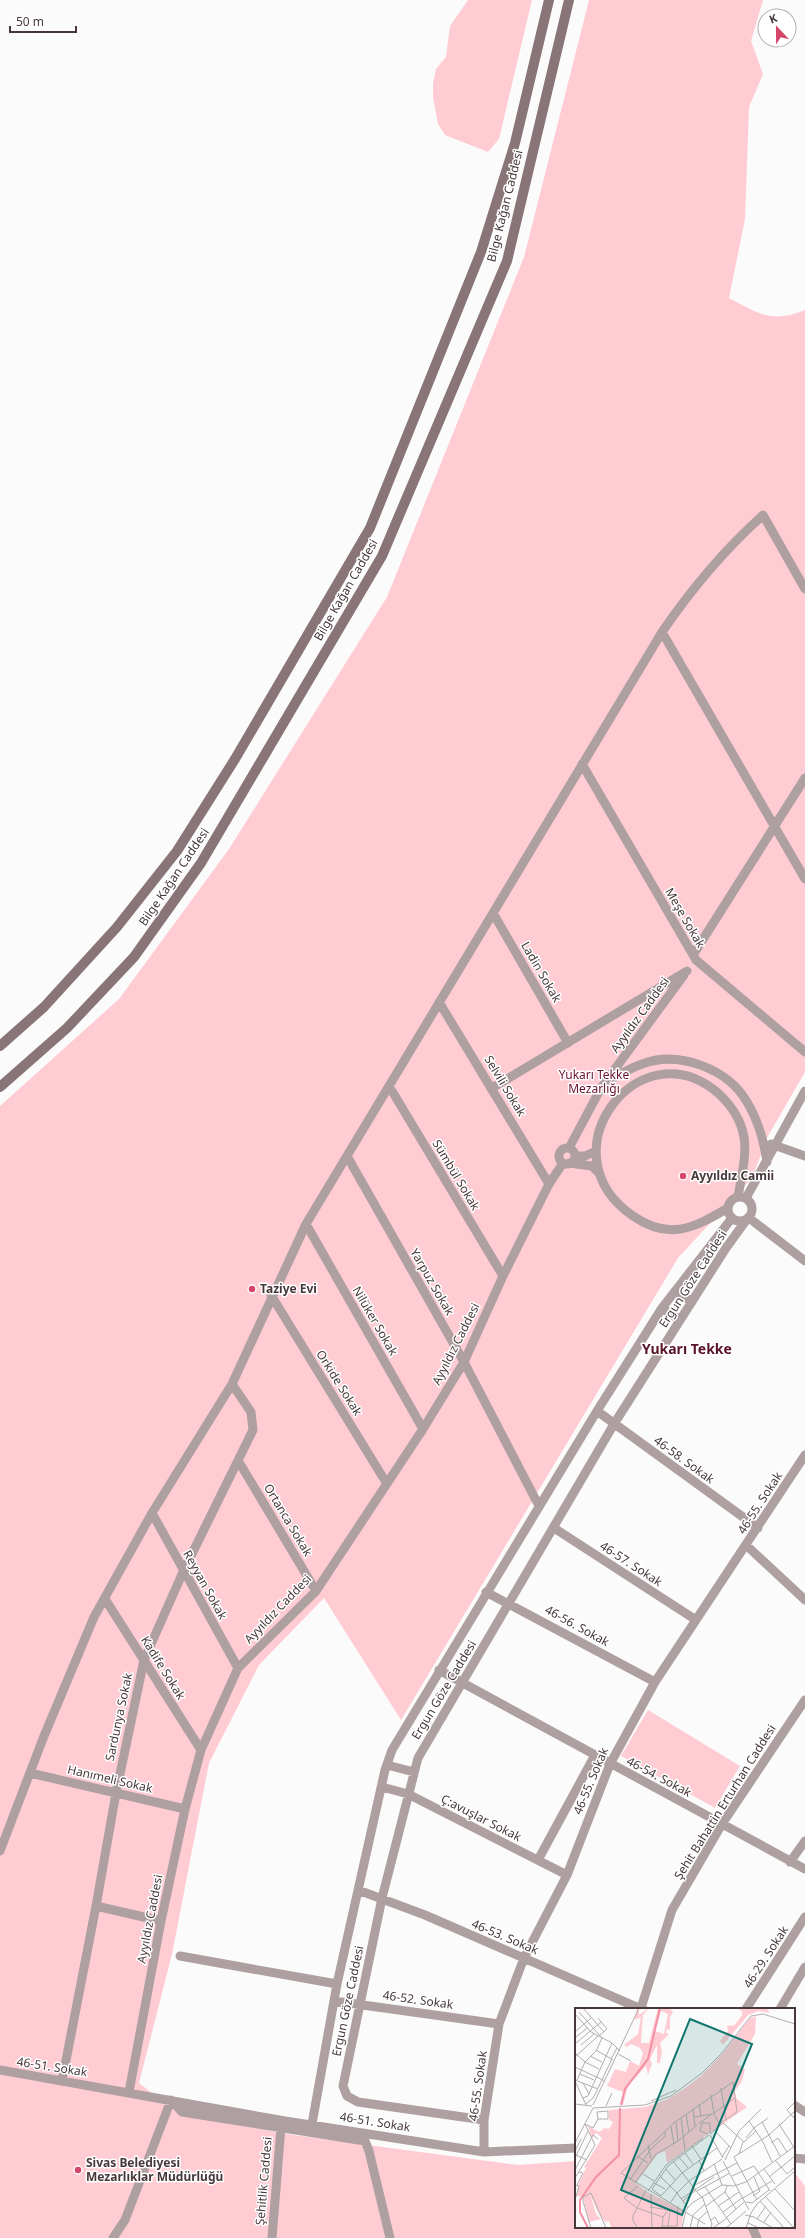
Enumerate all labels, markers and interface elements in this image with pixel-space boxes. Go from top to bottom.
scale bar [10,8,76,34]
north arrow [757,8,797,48]
text: K [767,10,780,27]
text: 50 m [16,13,44,30]
street label: Bilge Kağan Caddesi [482,148,527,264]
street label: Bilge Kağan Caddesi [310,536,382,644]
street label: Bilge Kağan Caddesi [134,824,213,929]
street label: Meşe Sokak [661,885,710,951]
street label: Ladin Sokak [517,938,566,1006]
street label: Ayyıldız Caddesi [606,973,673,1056]
street label: Selvili Sokak [481,1052,531,1120]
park label: Yukarı Tekke Mezarlığı [559,1066,629,1097]
street label: Sümbül Sokak [429,1136,485,1214]
place label: Ayyıldız Camii [691,1167,774,1184]
marker: Ayyıldız Camii [678,1171,688,1181]
street label: Ergun Göze Caddesi [655,1227,730,1331]
street label: Yarpuz Sokak [406,1245,459,1319]
place label: Taziye Evi [260,1280,317,1297]
street label: Nilüker Sokak [349,1283,402,1359]
marker: Taziye Evi [247,1284,257,1294]
street label: Ayyıldız Caddesi [428,1300,484,1388]
district label: Yukarı Tekke [642,1339,732,1358]
street label: Orkide Sokak [312,1347,367,1419]
street label: 46-58. Sokak [651,1432,719,1488]
street label: 46-55. Sokak [733,1468,786,1537]
street label: Ortanca Sokak [260,1480,317,1560]
street label: 46-57. Sokak [597,1537,666,1590]
street label: Reyyan Sokak [179,1547,232,1623]
street label: Ayyıldız Caddesi [240,1570,315,1647]
street label: 46-56. Sokak [542,1601,613,1651]
street label: Kadife Sokak [137,1633,190,1703]
street label: Ergun Göze Caddesi [407,1637,480,1743]
street label: Sardunya Sokak [101,1671,136,1762]
street label: Şehit Bahattin Erturhan Caddesi [670,1721,779,1883]
street label: 46-55. Sokak [569,1744,612,1817]
street label: 46-54. Sokak [624,1752,695,1801]
street label: Hanımeli Sokak [66,1760,155,1797]
street label: Ç:avuşlar Sokak [438,1790,525,1845]
street label: Ayyıldız Caddesi [133,1873,166,1965]
street label: 46-53. Sokak [469,1915,542,1958]
street label: 46-29. Sokak [739,1922,792,1991]
street label: Ergun Göze Caddesi [327,1944,368,2058]
street label: 46-52. Sokak [382,1986,455,2013]
inset map [575,2008,795,2228]
street label: 46-55. Sokak [464,2049,491,2122]
street label: 46-51. Sokak [16,2053,89,2081]
street label: 46-51. Sokak [339,2108,412,2136]
street label: Şehitlik Caddesi [251,2136,276,2226]
place label: Sivas Belediyesi Mezarlıklar Müdürlüğü [86,2154,223,2185]
marker: Sivas Belediyesi Mezarlıklar Müdürlüğü [73,2165,83,2175]

